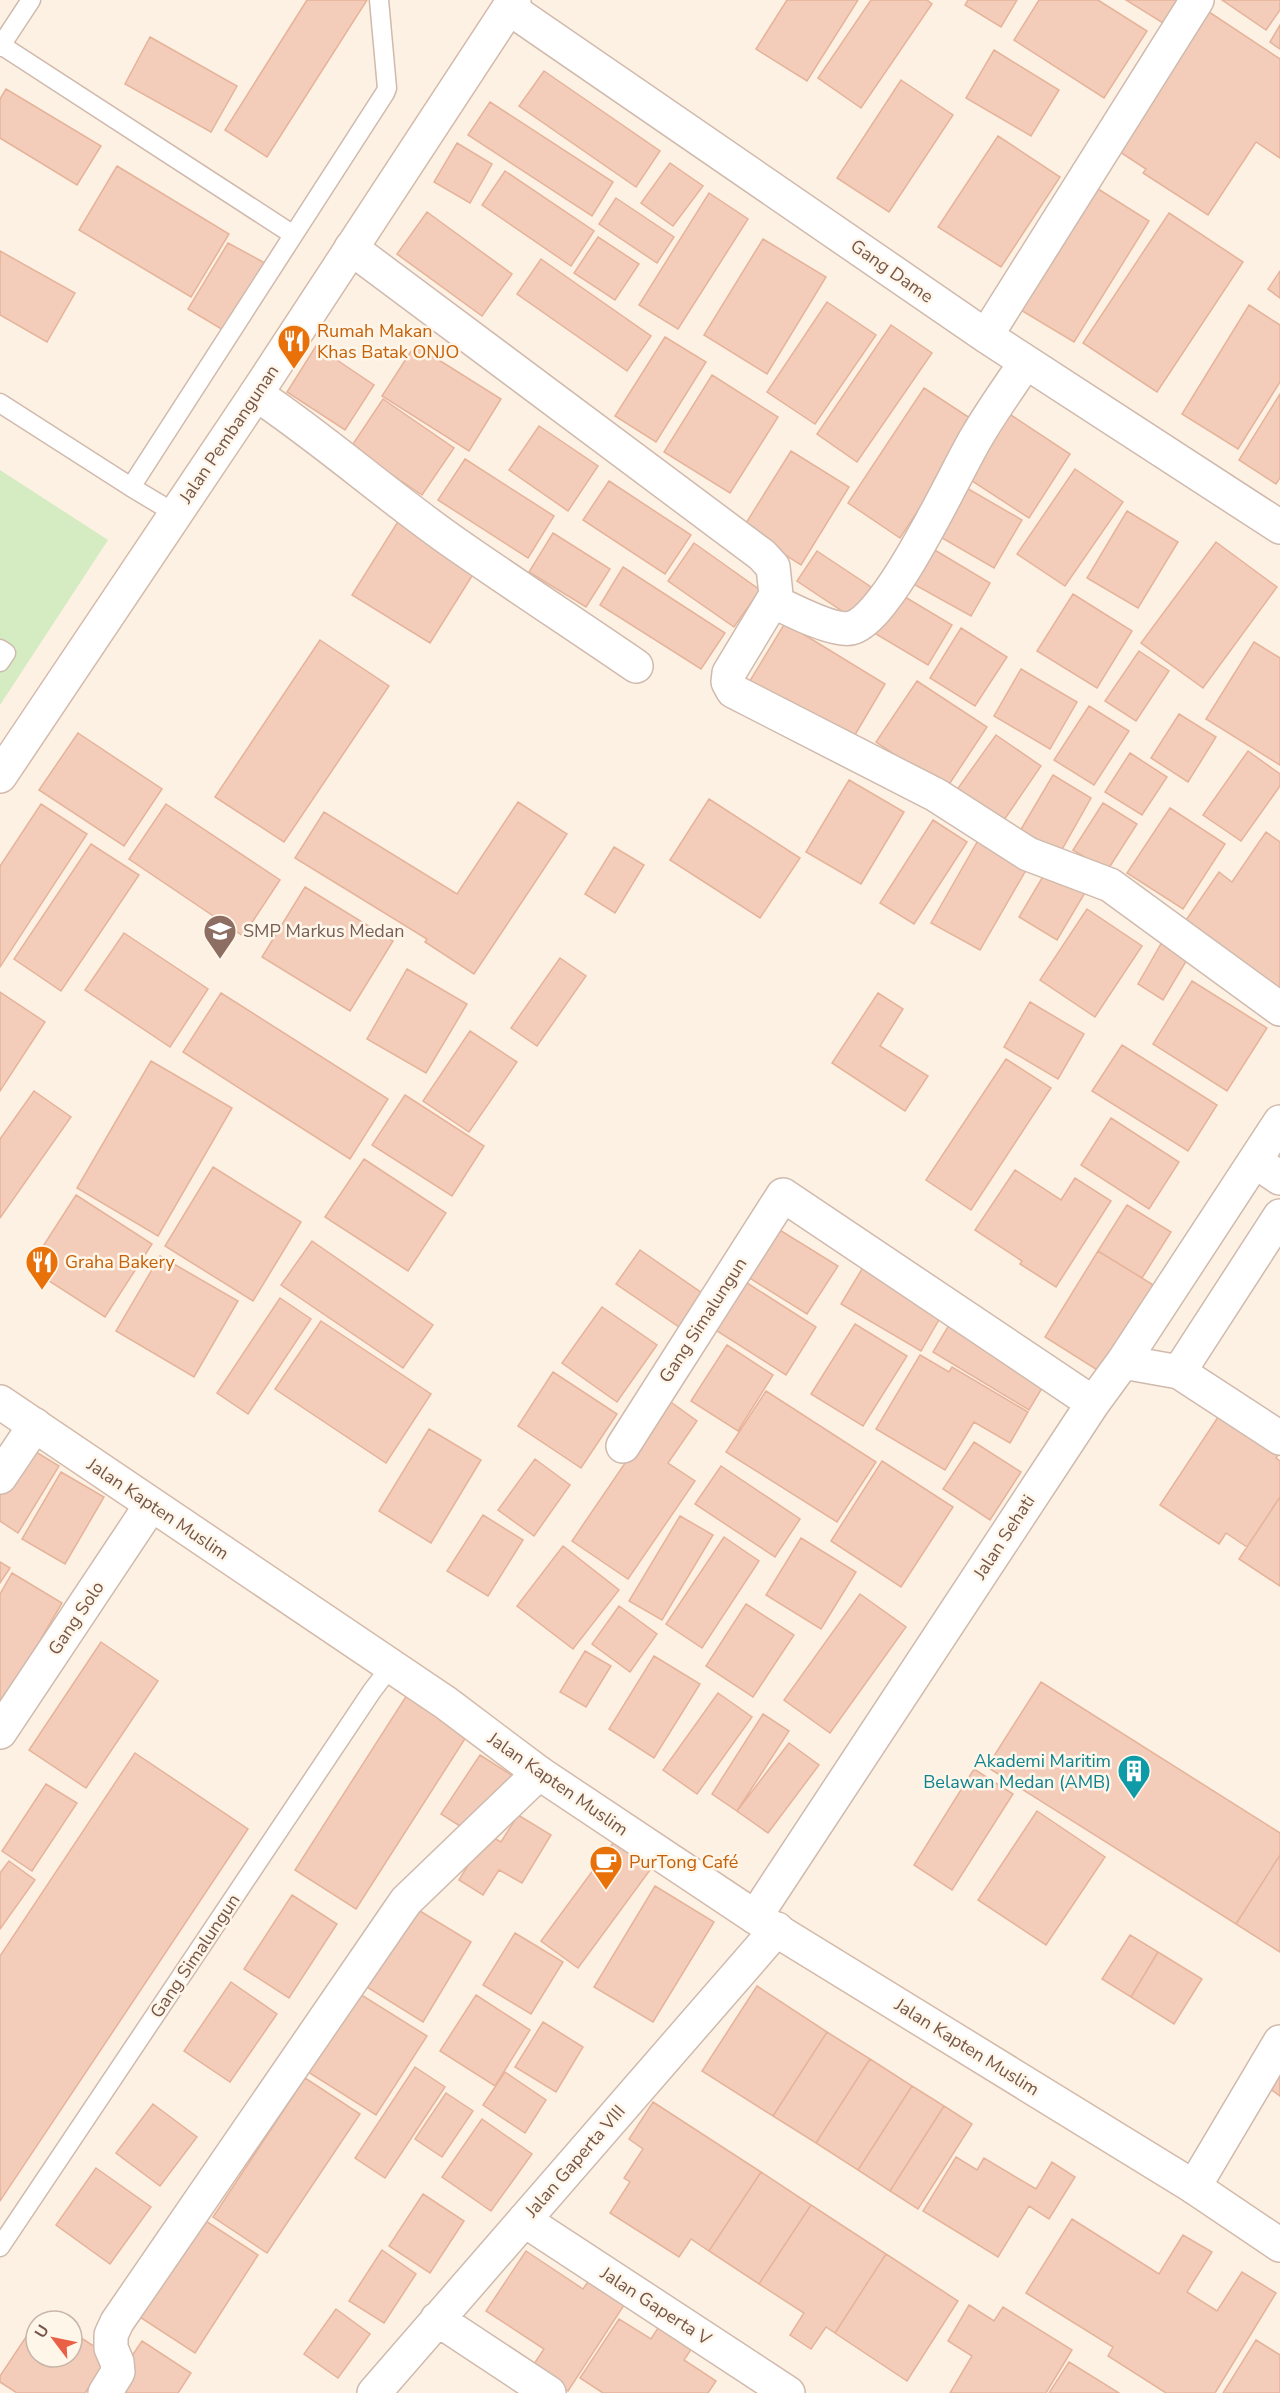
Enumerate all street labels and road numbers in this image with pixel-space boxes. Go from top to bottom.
street label: Gang Dame [846,234,938,308]
street label: Jalan Pembangunan [173,360,284,509]
street label: Gang Simalungun [654,1253,752,1387]
street label: Jalan Kapten Muslim [82,1452,234,1565]
street label: Jalan Sehati [967,1490,1040,1585]
street label: Gang Solo [42,1576,110,1660]
street label: Jalan Kapten Muslim [482,1726,633,1841]
street label: Gang Simalungun [145,1889,245,2023]
street label: Jalan Kapten Muslim [889,1992,1044,2101]
street label: Jalan Gaperta VIII [519,2100,630,2223]
street label: Jalan Gaperta V [595,2261,717,2351]

